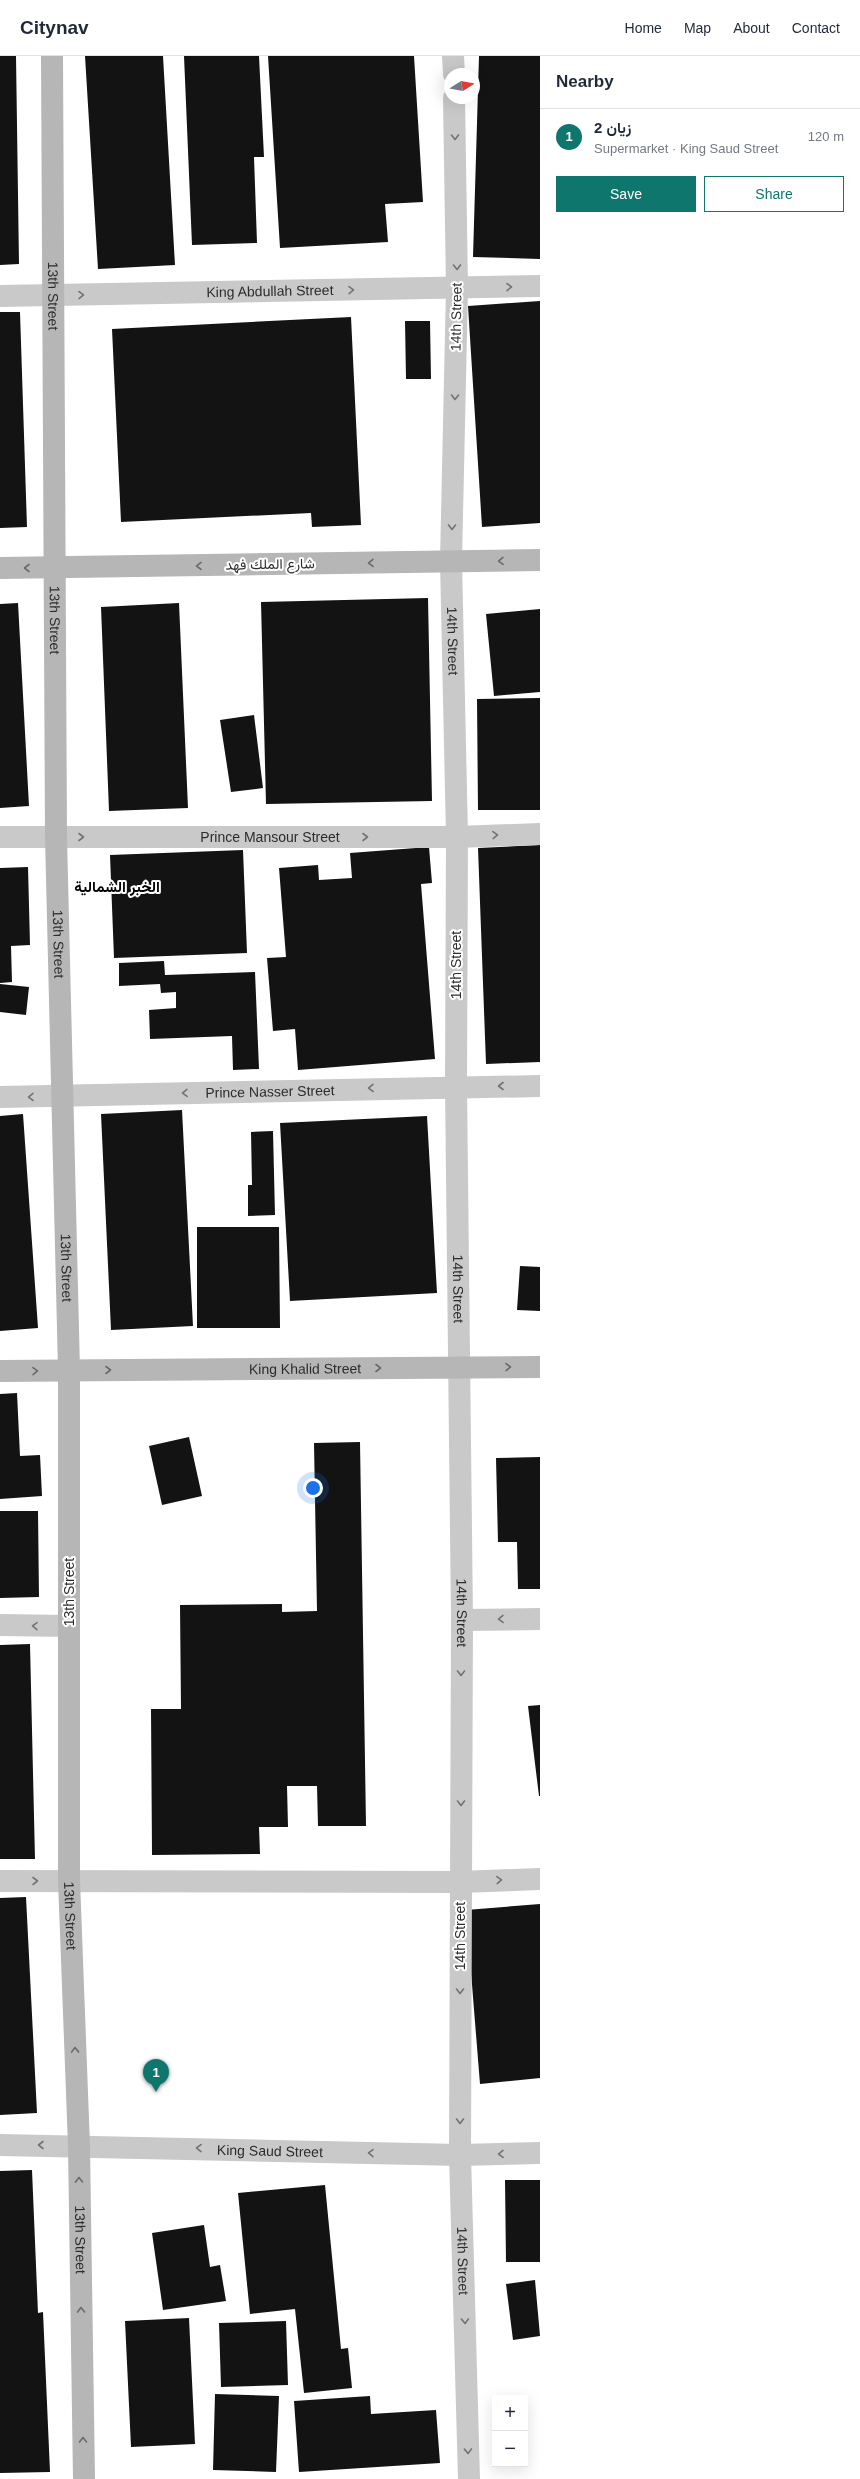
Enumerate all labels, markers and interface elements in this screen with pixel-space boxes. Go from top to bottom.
text: Citynav [20,17,89,38]
text: Home [625,20,662,36]
text: Map [684,20,711,36]
text: About [733,20,770,36]
text: Contact [792,20,840,36]
north arrow [444,68,480,104]
text: Nearby [556,72,614,91]
text: زيان 2 [594,119,631,136]
text: 1 [565,129,573,144]
text: 120 m [808,129,844,144]
one-way arrow [450,134,459,140]
text: Supermarket · King Saud Street [594,141,778,156]
button: Save [556,176,696,212]
button: Share [704,176,844,212]
street label: 13th Street [45,262,61,330]
one-way arrow [452,264,461,270]
street label: King Abdullah Street [206,282,334,300]
street label: 14th Street [447,283,465,351]
one-way arrow [506,283,512,291]
one-way arrow [348,286,354,294]
one-way arrow [78,291,84,300]
one-way arrow [451,394,459,400]
one-way arrow [448,524,456,530]
street label: شارع الملك فهد [225,555,315,576]
one-way arrow [498,557,504,565]
one-way arrow [368,559,374,567]
one-way arrow [196,561,202,570]
one-way arrow [24,564,30,572]
street label: 13th Street [47,586,63,654]
street label: 14th Street [444,606,461,675]
street label: Prince Mansour Street [200,829,340,845]
one-way arrow [492,831,498,840]
one-way arrow [78,833,84,841]
one-way arrow [362,833,368,841]
district label: الخبر الشمالية [74,878,160,896]
street label: 13th Street [50,909,67,979]
street label: 14th Street [448,931,464,999]
street label: Prince Nasser Street [205,1082,335,1101]
one-way arrow [498,1082,504,1090]
one-way arrow [368,1084,374,1092]
one-way arrow [182,1089,188,1097]
one-way arrow [28,1092,34,1101]
street label: 13th Street [58,1233,75,1302]
street label: 14th Street [450,1254,467,1323]
street label: King Khalid Street [249,1360,361,1377]
one-way arrow [505,1363,511,1371]
one-way arrow [375,1364,381,1372]
one-way arrow [105,1366,111,1374]
one-way arrow [32,1367,38,1375]
your location [303,1478,323,1498]
street label: 13th Street [61,1558,77,1626]
street label: 14th Street [454,1578,470,1647]
one-way arrow [498,1615,504,1623]
one-way arrow [32,1622,38,1630]
one-way arrow [457,1670,465,1676]
one-way arrow [457,1800,465,1806]
one-way arrow [496,1876,502,1885]
one-way arrow [32,1877,38,1885]
street label: 13th Street [61,1881,80,1950]
street label: 14th Street [452,1902,468,1970]
one-way arrow [456,1988,464,1994]
one-way arrow [71,2047,80,2053]
pin: 1 [143,2059,169,2092]
one-way arrow [456,2118,464,2124]
one-way arrow [38,2141,44,2149]
street label: King Saud Street [217,2142,323,2160]
one-way arrow [196,2144,202,2153]
one-way arrow [368,2149,374,2157]
one-way arrow [498,2150,504,2158]
one-way arrow [75,2177,84,2183]
street label: 13th Street [72,2205,89,2274]
street label: 14th Street [454,2226,472,2295]
one-way arrow [77,2307,85,2313]
one-way arrow [461,2318,469,2324]
map controls [492,2395,528,2467]
button: + [492,2395,528,2431]
button: − [492,2431,528,2467]
one-way arrow [79,2437,87,2443]
one-way arrow [464,2448,473,2454]

